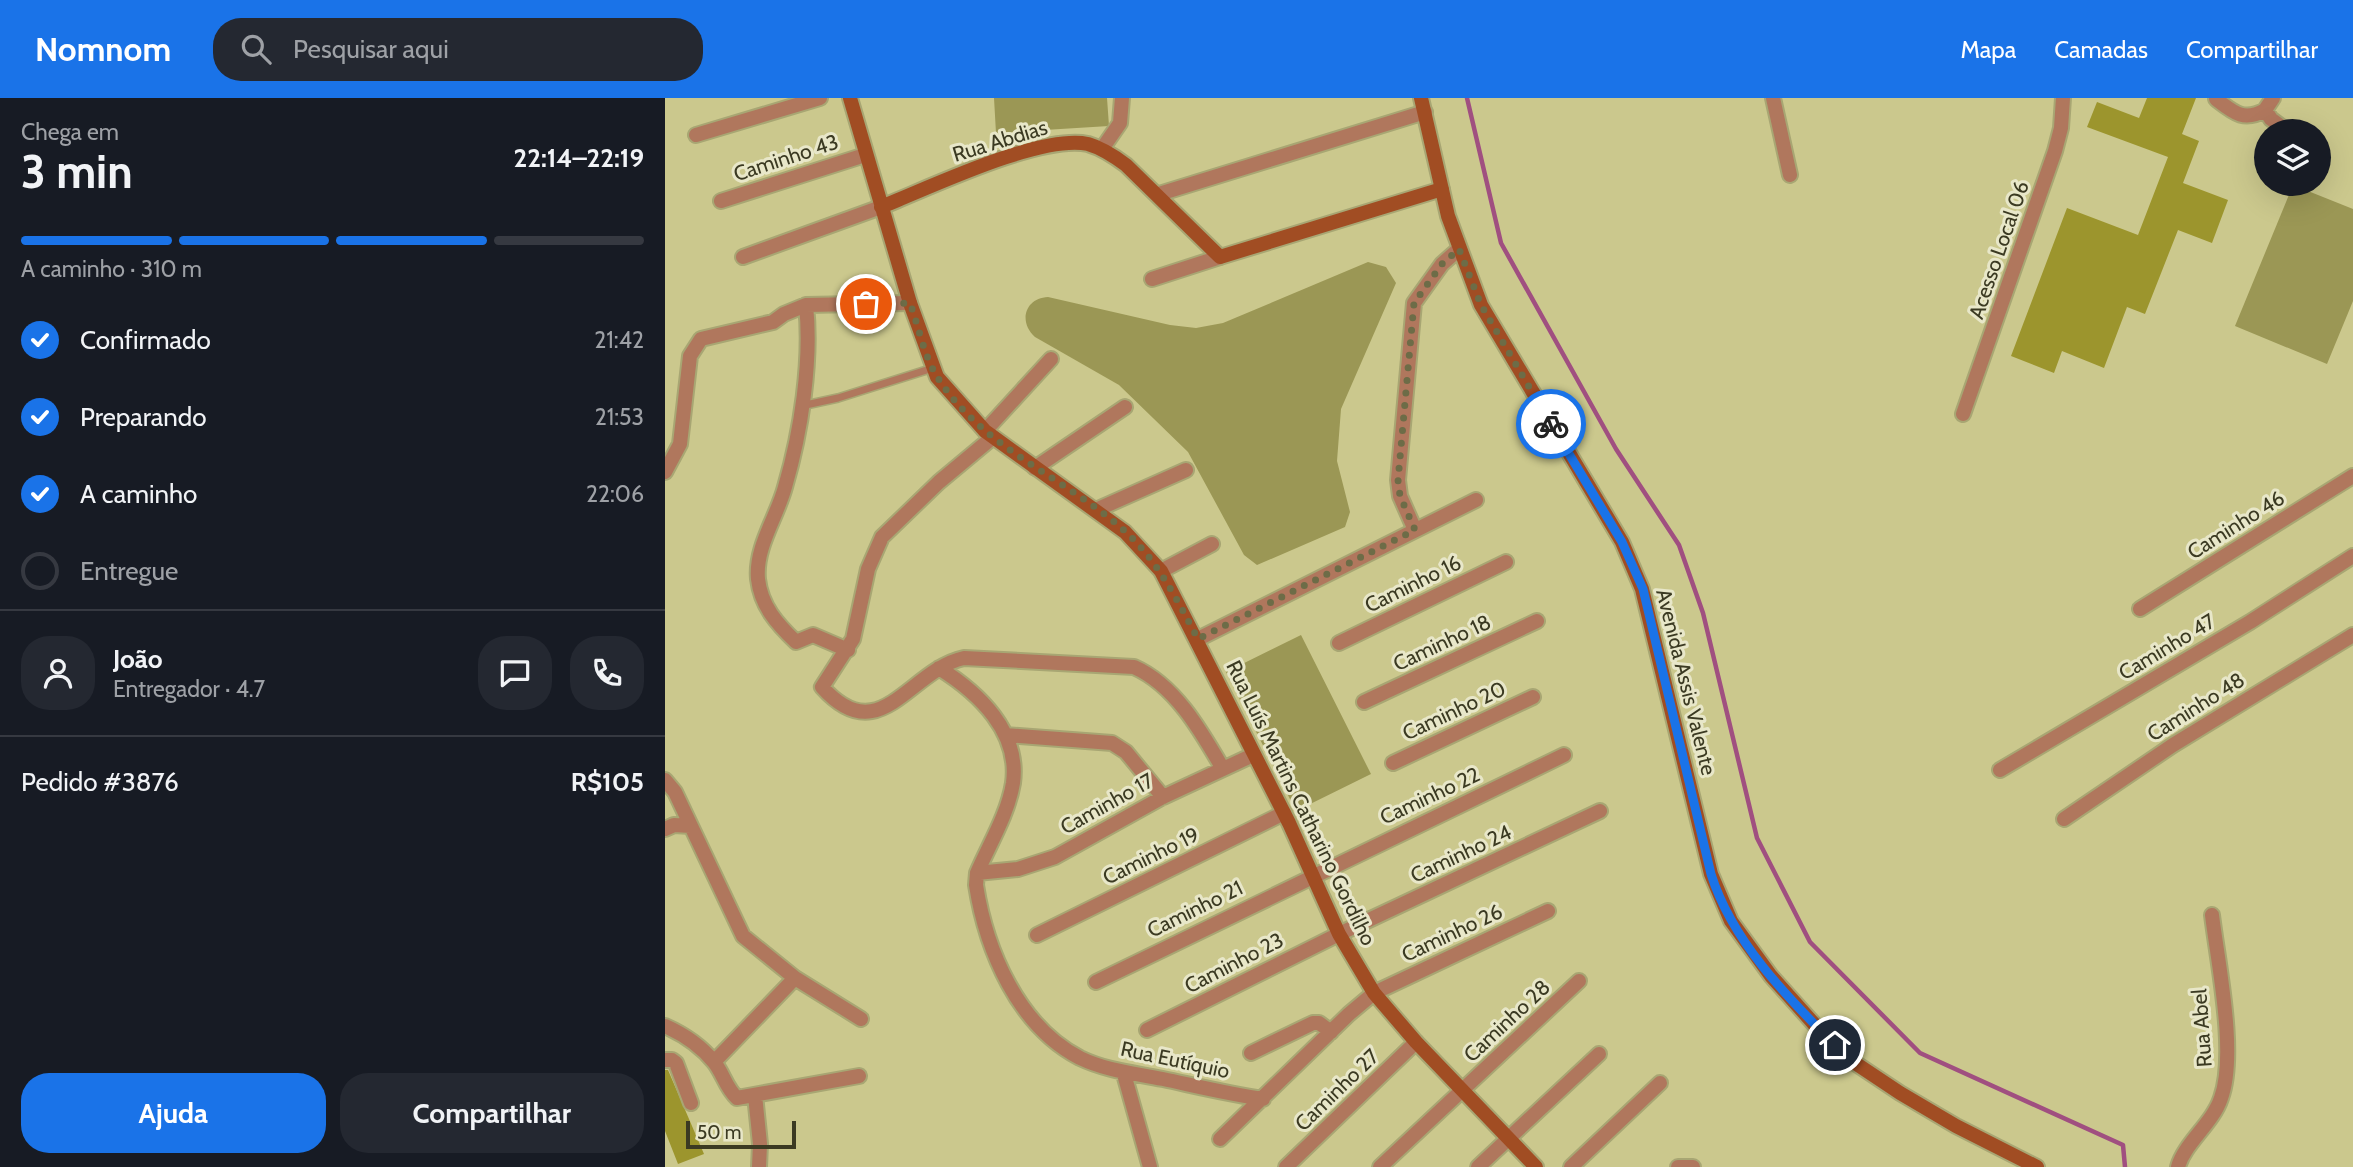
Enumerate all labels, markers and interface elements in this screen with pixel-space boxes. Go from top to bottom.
search box [213,18,703,81]
text: Nomnom [35,29,171,69]
icon: search [237,30,275,68]
text: Pesquisar aqui [293,33,449,65]
text: Mapa [1960,35,2016,64]
text: Camadas [2054,35,2148,64]
text: Compartilhar [2186,35,2318,64]
street label: Rua Abdias [949,114,1051,167]
text: Chega em [21,118,119,146]
map controls [2254,119,2331,196]
button: layers [2254,119,2331,196]
street label: Caminho 43 [730,129,841,186]
text: 22:14–22:19 [513,142,644,174]
text: 3 min [21,144,133,200]
street label: Acesso Local 06 [1963,178,2034,322]
text: A caminho · 310 m [21,255,202,283]
pin [836,274,896,334]
icon: bag [847,285,885,323]
icon: check [21,321,59,359]
text: Confirmado [80,324,211,356]
text: 21:42 [594,326,644,354]
courier [1516,389,1586,459]
icon: check [21,398,59,436]
text: Preparando [80,401,207,433]
text: 21:53 [595,403,644,431]
icon: bike [1532,405,1570,443]
icon: check [21,475,59,513]
text: A caminho [80,478,197,510]
text: 22:06 [586,480,644,508]
street label: Caminho 46 [2183,485,2289,564]
street label: Caminho 16 [1361,549,1465,618]
text: Entregue [80,555,178,587]
street label: Avenida Assis Valente [1651,586,1722,778]
street label: Caminho 47 [2114,608,2220,685]
street label: Caminho 18 [1389,609,1495,676]
button: person [21,636,95,710]
button: chat [478,636,552,710]
button: phone [570,636,644,710]
text: João [113,643,163,675]
street label: Rua Luís Martins Catharino Gordilho [1221,656,1382,949]
street label: Caminho 48 [2142,667,2249,746]
text: Entregador · 4.7 [113,675,265,703]
street label: Caminho 20 [1398,676,1509,745]
street label: Caminho 22 [1376,762,1484,830]
text: Pedido #3876 [21,766,179,798]
text: R$105 [571,766,644,798]
street label: Caminho 17 [1056,768,1158,839]
street label: Caminho 24 [1406,819,1515,888]
street label: Caminho 19 [1099,822,1203,890]
street label: Caminho 21 [1143,875,1247,942]
street label: Caminho 26 [1397,898,1506,967]
street label: Caminho 23 [1180,927,1287,998]
street label: Caminho 28 [1458,974,1555,1067]
street label: Rua Abel [2186,988,2217,1068]
pin [1805,1015,1865,1075]
icon: home [1816,1026,1854,1064]
street label: Rua Eutíquio [1118,1036,1232,1083]
street label: Caminho 27 [1290,1043,1384,1136]
button: Ajuda [21,1073,326,1153]
button: Compartilhar [340,1073,644,1153]
scale bar [686,1118,796,1150]
text: 50 m [697,1121,741,1144]

